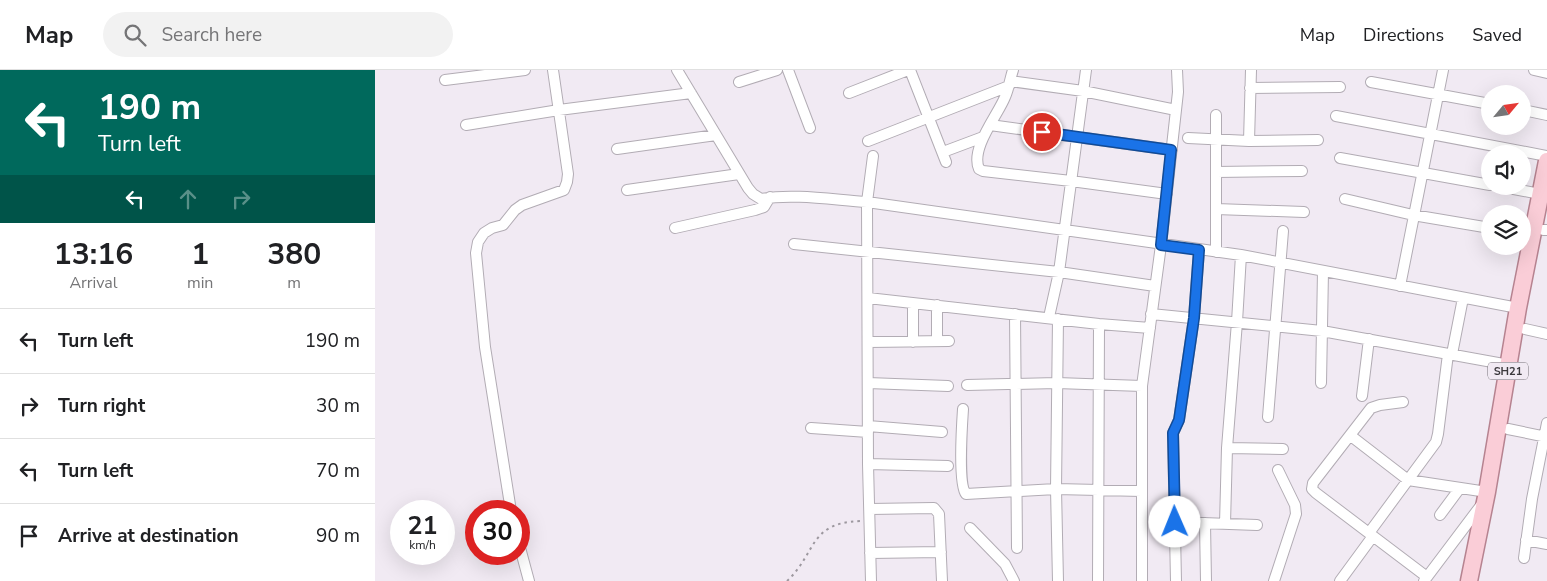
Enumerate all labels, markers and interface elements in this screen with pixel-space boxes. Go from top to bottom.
search box [103,12,453,57]
text: Map [25,19,73,51]
icon: search [121,21,149,49]
text: Search here [161,22,262,48]
text: Map [1300,23,1335,47]
text: Directions [1363,23,1444,47]
text: Saved [1472,23,1522,47]
text: 190 m [98,84,201,131]
north arrow [1481,85,1531,135]
map controls [1481,85,1531,255]
icon: left [15,90,80,155]
pin [1021,111,1063,153]
icon: arrive [1028,118,1056,146]
text: Turn left [98,129,181,159]
button: sound [1481,145,1531,195]
icon: left [121,185,149,213]
icon: ahead [174,185,202,213]
icon: right [227,185,255,213]
button: layers [1481,205,1531,255]
text: 13:16 [54,234,133,275]
text: 1 [191,234,209,275]
text: 380 [267,234,321,275]
text: Arrival [69,272,118,294]
text: min [187,272,213,294]
text: m [287,272,301,294]
icon: left [15,327,43,355]
text: Turn left [58,328,133,354]
text: 190 m [305,328,360,354]
road number: SH21 [1488,362,1528,380]
icon: right [15,392,43,420]
text: Turn right [58,393,145,419]
text: 30 m [316,393,360,419]
icon: left [15,457,43,485]
text: Turn left [58,458,133,484]
text: 70 m [316,458,360,484]
position arrow [1148,495,1200,547]
speed limit sign: 30 [465,500,530,565]
text: 21 [407,509,438,543]
icon: arrive [15,522,43,550]
text: Arrive at destination [58,523,239,549]
text: 90 m [316,523,360,549]
text: km/h [409,537,436,553]

